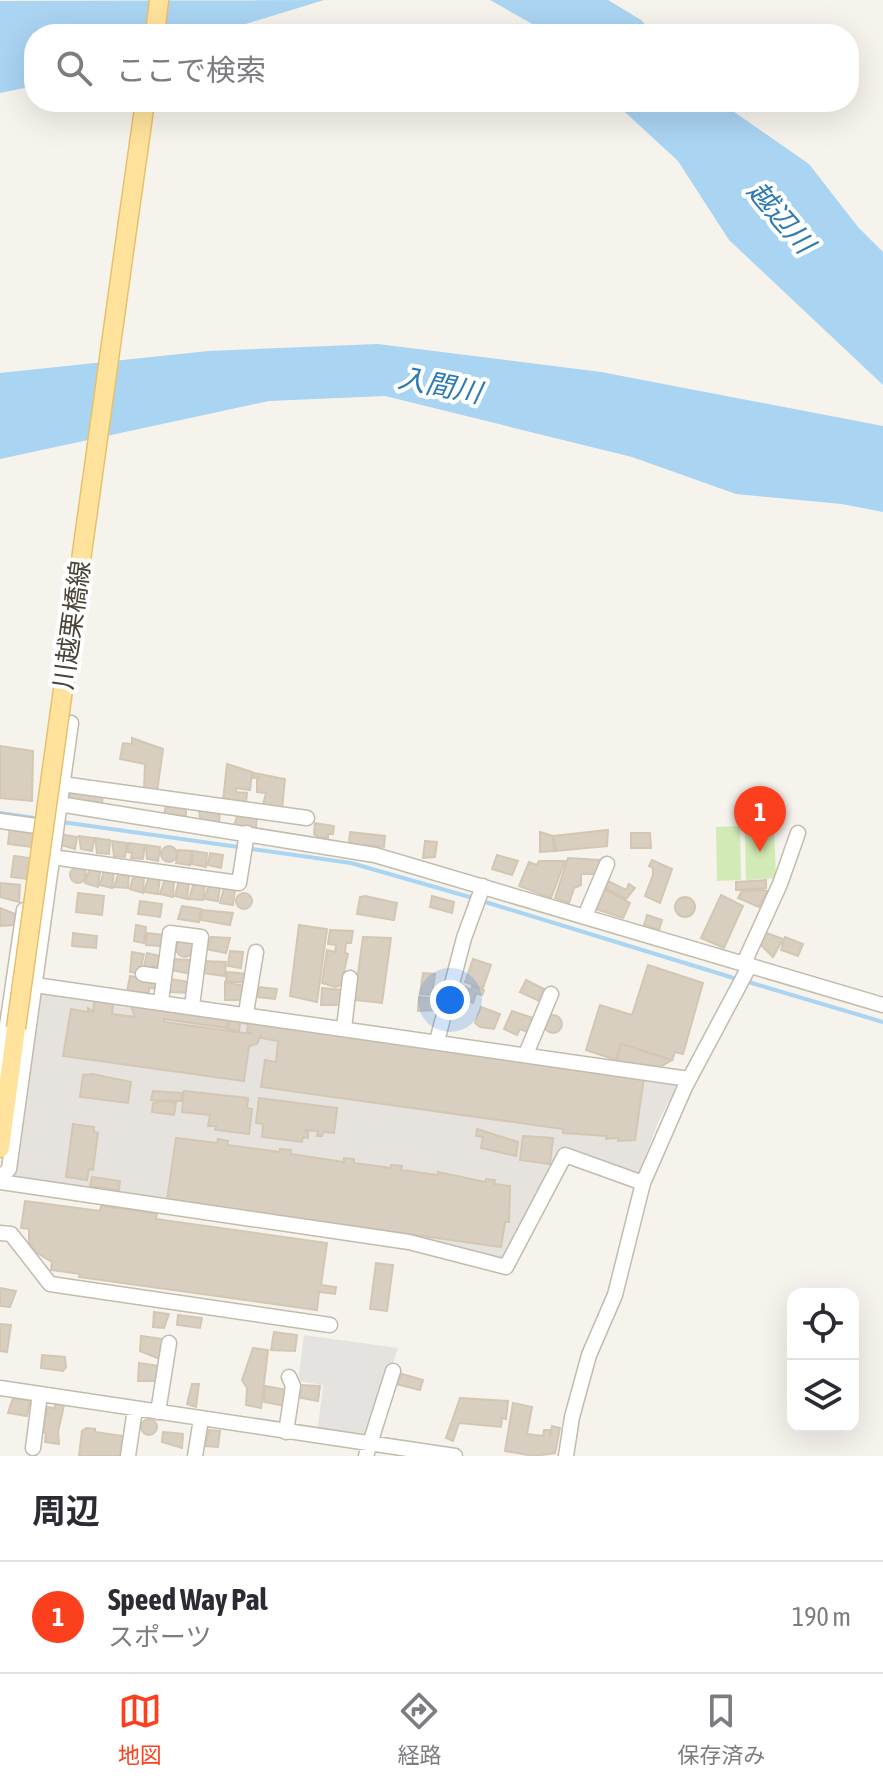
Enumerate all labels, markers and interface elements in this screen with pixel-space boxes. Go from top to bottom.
search box [24,24,859,112]
icon: search [52,46,96,90]
text: ここで検索 [116,53,266,87]
water label: 越辺川 [741,175,823,261]
water label: 入間川 [396,361,487,409]
street label: 川越栗橋線 [48,559,96,691]
pin: 1 [734,786,786,852]
your location [430,980,470,1020]
map controls [787,1288,859,1432]
button: locate [787,1288,859,1360]
button: layers [787,1360,859,1432]
text: 周辺 [32,1491,100,1530]
text: Speed Way Pal [108,1582,267,1616]
text: 1 [52,1602,64,1632]
text: 190 m [792,1602,851,1632]
text: スポーツ [108,1622,211,1652]
tab: 地図 [118,1689,162,1769]
tab: 経路 [397,1689,441,1769]
tab: 保存済み [677,1689,765,1769]

